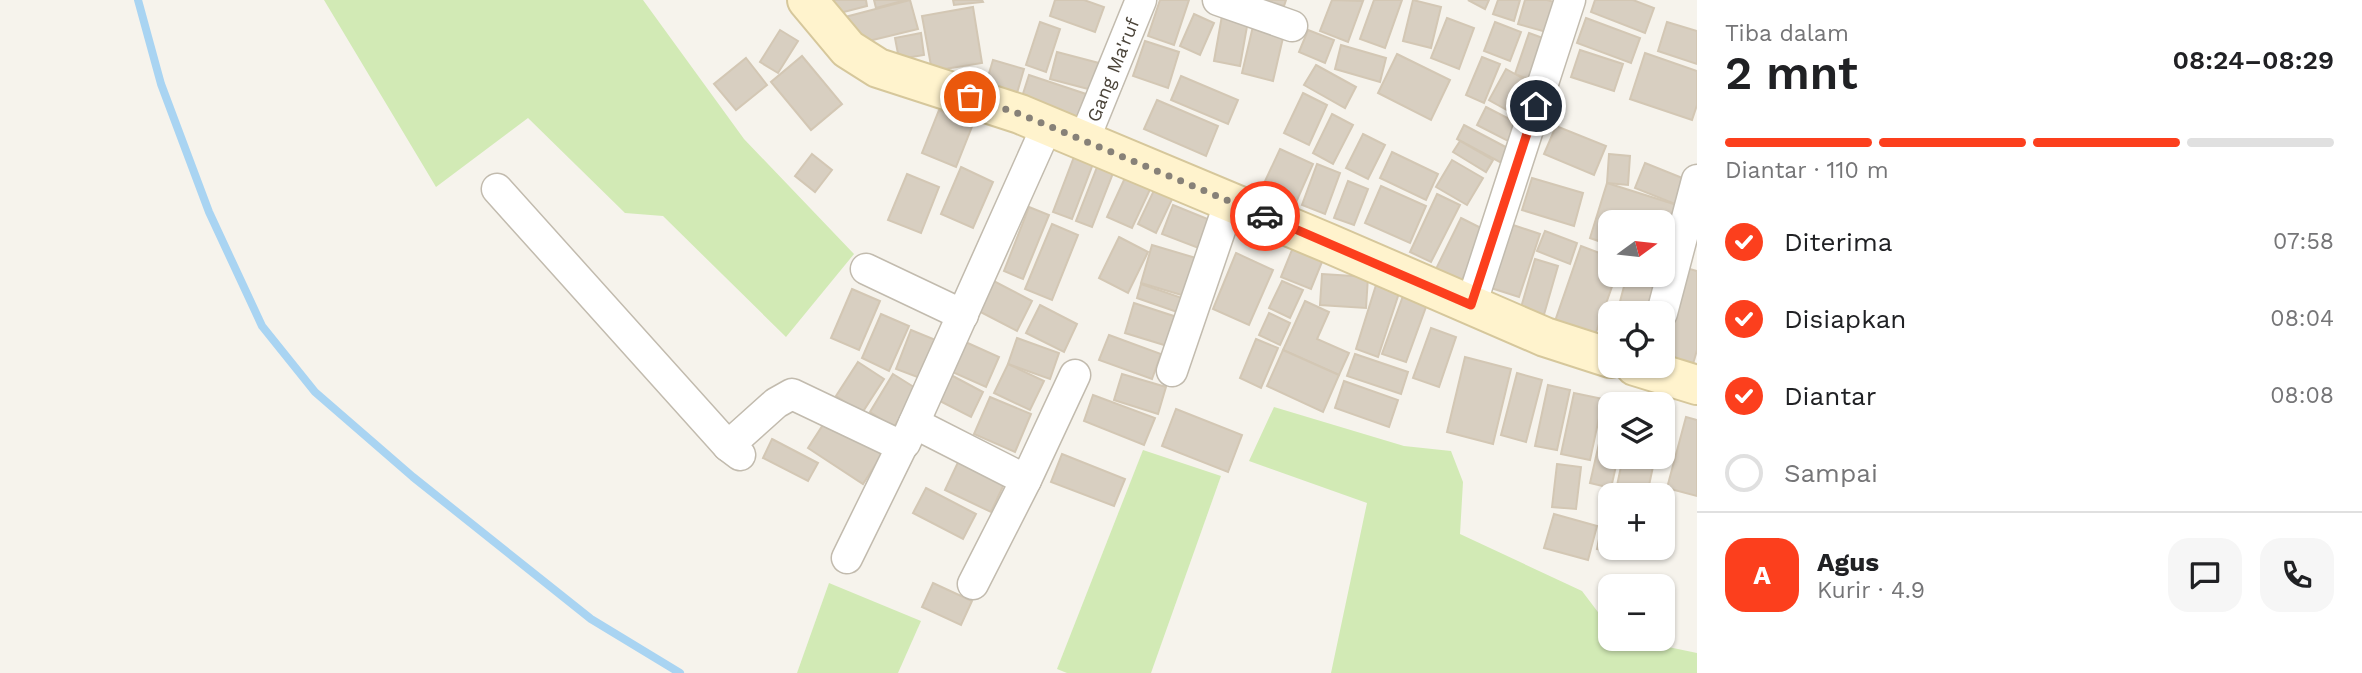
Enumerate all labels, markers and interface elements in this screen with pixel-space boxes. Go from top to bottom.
street label: Gang Ma'ruf [1082,14,1145,125]
text: Tiba dalam [1725,20,1849,47]
text: 08:24–08:29 [2172,45,2334,75]
text: 2 mnt [1725,46,1858,100]
pin [940,67,1000,127]
pin [1506,76,1566,136]
icon: bag [951,78,989,116]
icon: home [1517,87,1555,125]
text: Diantar · 110 m [1725,157,1889,184]
courier [1230,181,1300,251]
icon: car [1246,197,1284,235]
north arrow [1598,210,1675,287]
map controls [1598,210,1675,651]
icon: check [1725,223,1763,261]
text: Diterima [1784,227,1892,257]
text: 07:58 [2273,228,2334,255]
icon: check [1725,300,1763,338]
button: locate [1598,301,1675,378]
text: Disiapkan [1784,304,1906,334]
text: 08:04 [2270,305,2334,332]
icon: check [1725,377,1763,415]
text: Diantar [1784,381,1876,411]
text: 08:08 [2270,382,2334,409]
button: layers [1598,392,1675,469]
text: Sampai [1784,458,1878,488]
button: + [1598,483,1675,560]
button: chat [2168,538,2242,612]
button: phone [2260,538,2334,612]
text: Agus [1817,547,1879,577]
text: A [1753,560,1771,590]
button: − [1598,574,1675,651]
text: Kurir · 4.9 [1817,577,1925,604]

